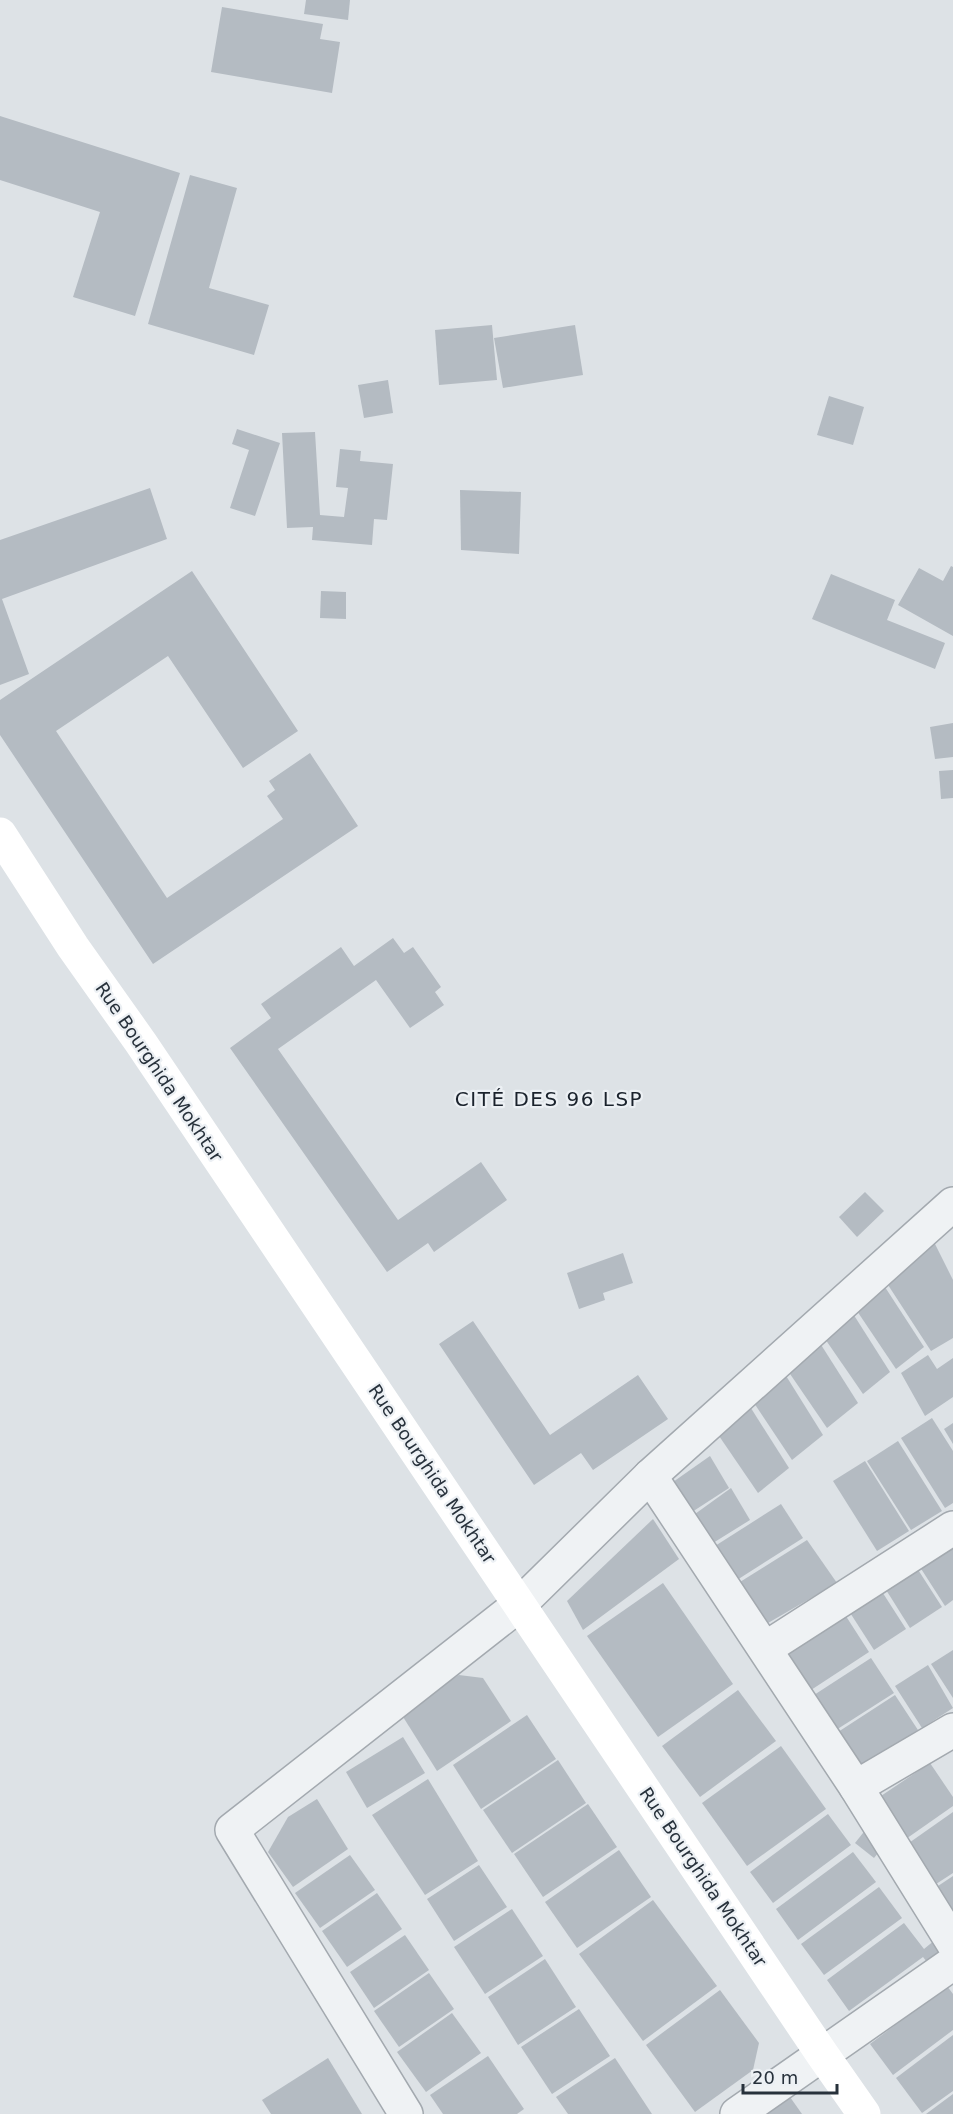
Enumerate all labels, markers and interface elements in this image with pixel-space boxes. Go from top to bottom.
street label: Rue Bourghida Mokhtar [92,978,228,1166]
district label: CITÉ DES 96 LSP [455,1087,643,1111]
street label: Rue Bourghida Mokhtar [365,1380,501,1568]
street label: Rue Bourghida Mokhtar [636,1783,772,1971]
scale bar [743,2057,838,2095]
text: 20 m [752,2067,798,2088]

